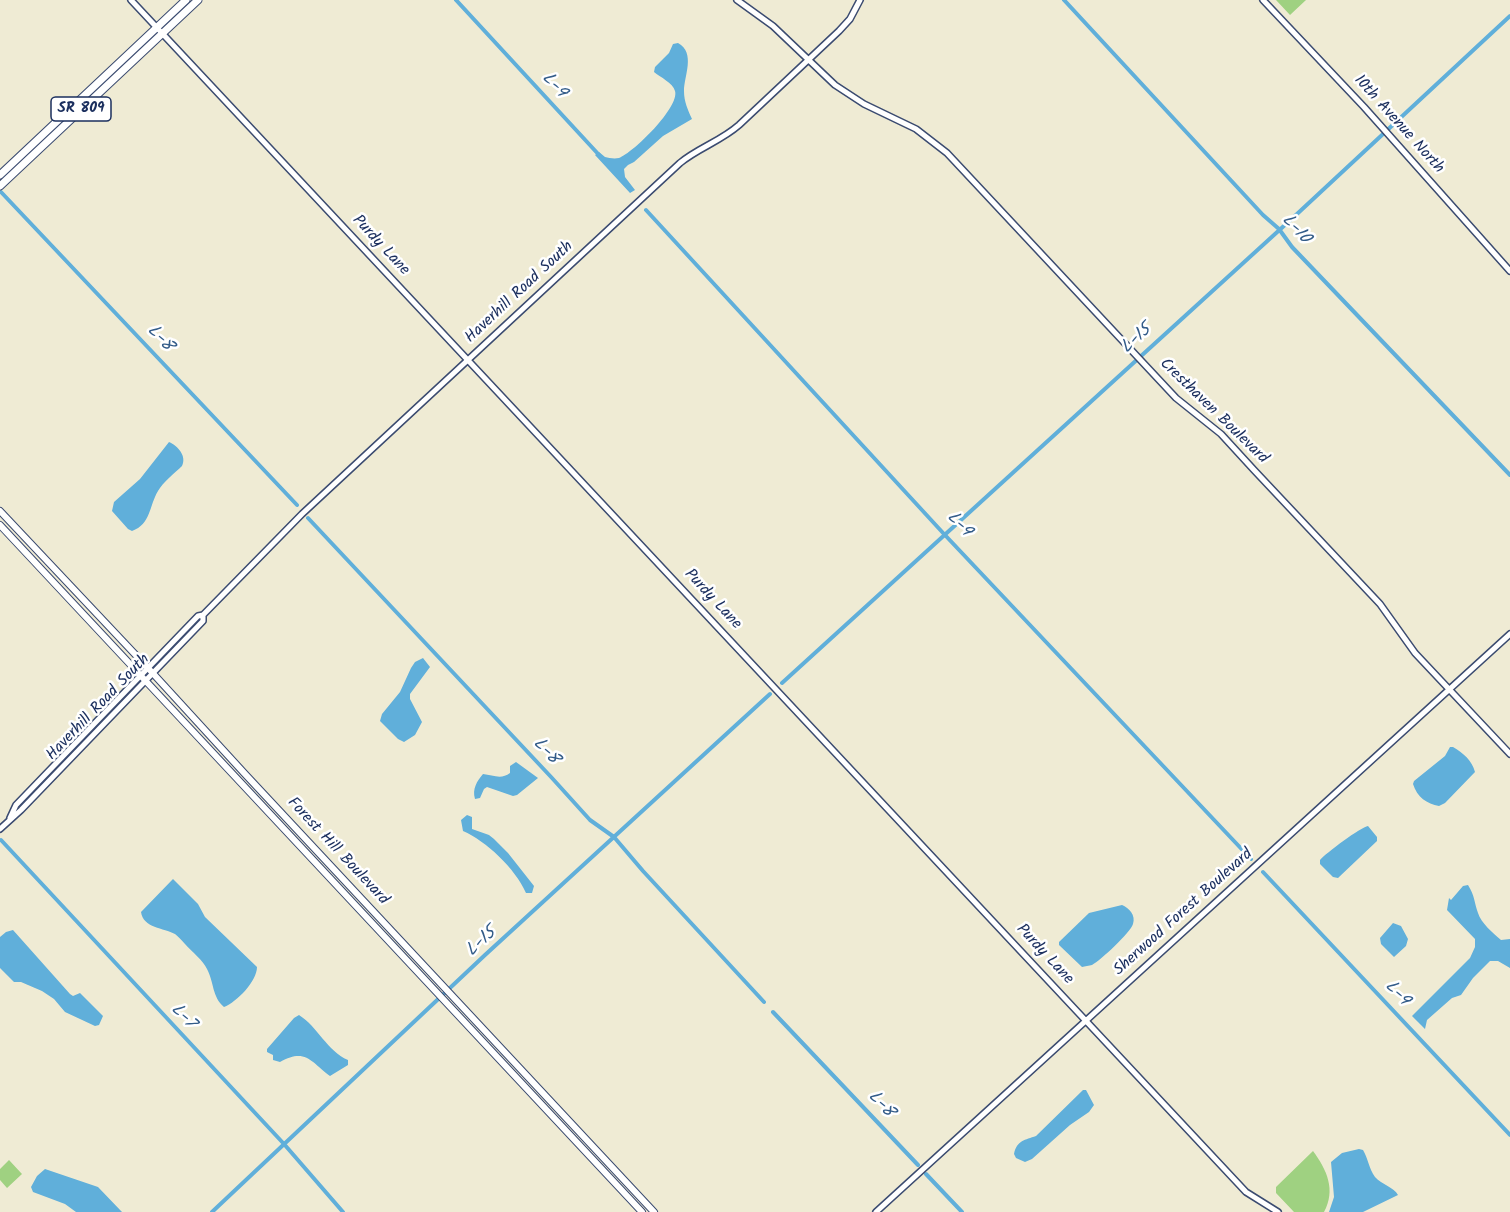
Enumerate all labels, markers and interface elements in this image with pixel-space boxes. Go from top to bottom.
water label: L-9 [536,69,570,103]
street label: 10th Avenue North [1349,72,1447,178]
road number: SR 809 [51,97,111,121]
water label: L-10 [1276,211,1314,249]
street label: Purdy Lane [347,212,413,280]
street label: Haverhill Road South [462,238,578,348]
water label: L-8 [141,321,177,357]
water label: L-15 [1117,321,1157,359]
street label: Cresthaven Boulevard [1155,355,1271,469]
water label: L-9 [941,508,975,542]
street label: Purdy Lane [679,566,745,634]
street label: Haverhill Road South [43,651,155,765]
water label: L-8 [527,734,563,770]
street label: Forest Hill Boulevard [282,794,392,910]
street label: Sherwood Forest Boulevard [1110,845,1258,981]
street label: Purdy Lane [1011,921,1077,989]
water label: L-15 [462,924,502,962]
water label: L-9 [1379,977,1413,1011]
water label: L-7 [165,1000,199,1034]
water label: L-8 [862,1087,898,1123]

